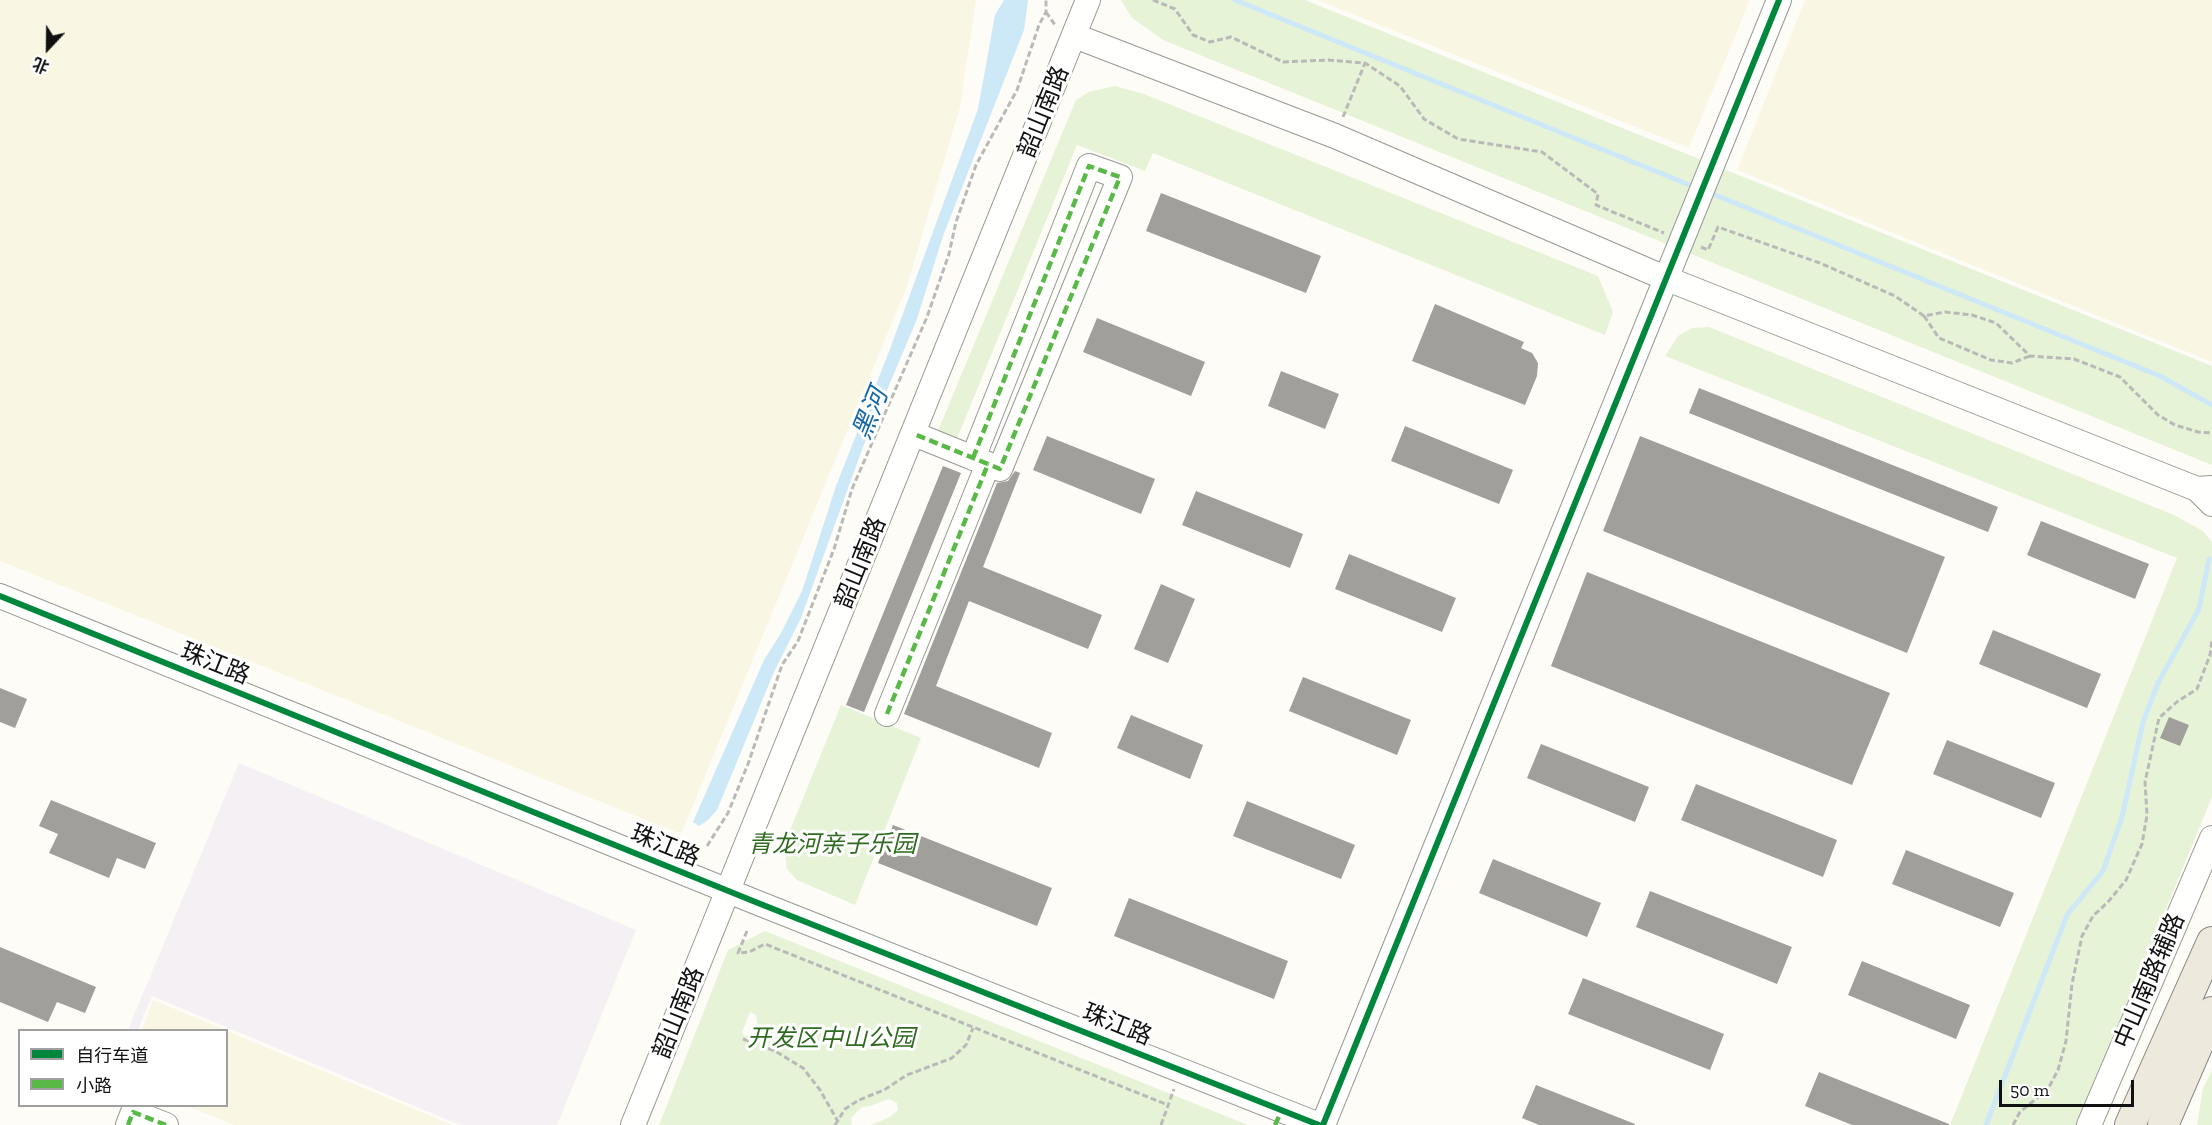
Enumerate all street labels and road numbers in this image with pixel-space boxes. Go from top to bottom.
street label: 韶山南路 [1013,62,1075,162]
street label: 韶山南路 [830,513,892,613]
street label: 珠江路 [176,637,254,691]
street label: 珠江路 [626,819,704,873]
street label: 中山南路辅路 [2109,909,2191,1053]
street label: 韶山南路 [648,963,710,1063]
street label: 珠江路 [1078,998,1156,1052]

